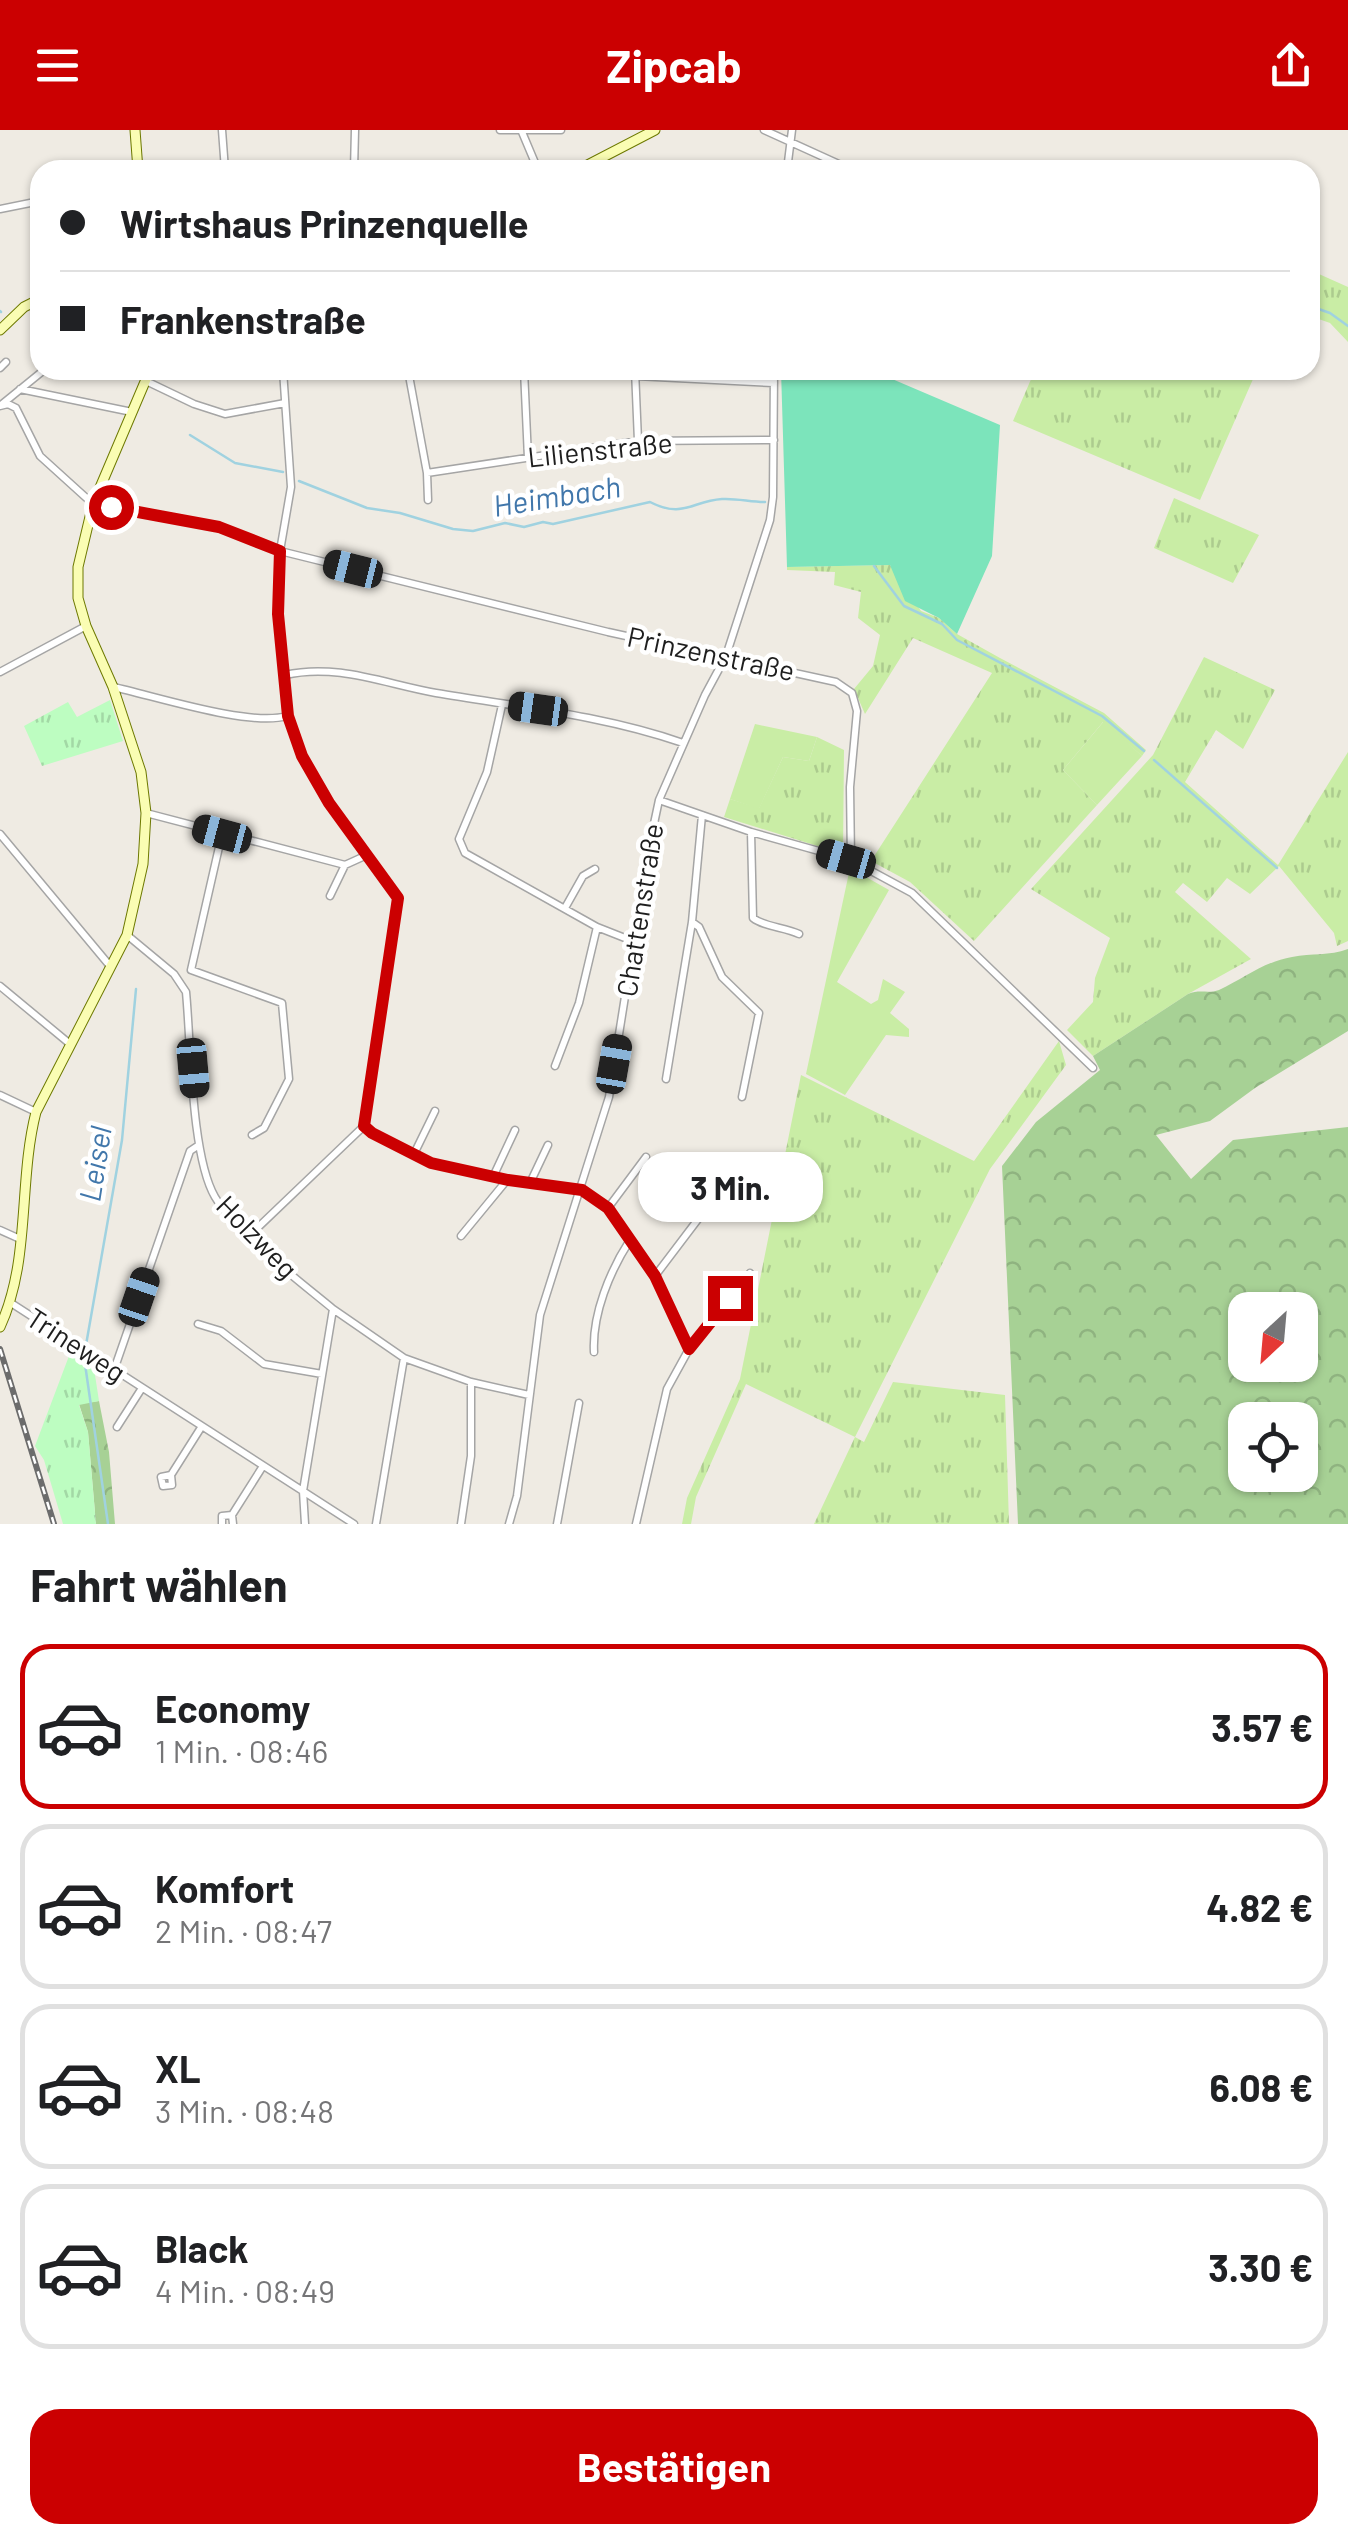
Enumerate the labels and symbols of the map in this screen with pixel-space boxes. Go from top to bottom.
street label: Lilienstraße [526,425,674,474]
water label: Heimbach [490,467,623,523]
route start [89,485,134,530]
car [320,547,386,591]
street label: Prinzenstraße [624,619,798,687]
car [506,690,570,728]
car [189,812,255,856]
street label: Chattenstraße [609,821,669,999]
car [813,836,879,882]
car [594,1032,634,1096]
car [175,1037,211,1099]
water label: Leisel [70,1123,118,1204]
callout: 3 Min. [638,1153,822,1223]
street label: Holzweg [210,1188,305,1285]
car [115,1264,163,1330]
route end [708,1276,753,1321]
north arrow [1228,1292,1318,1382]
street label: Trineweg [21,1300,132,1389]

